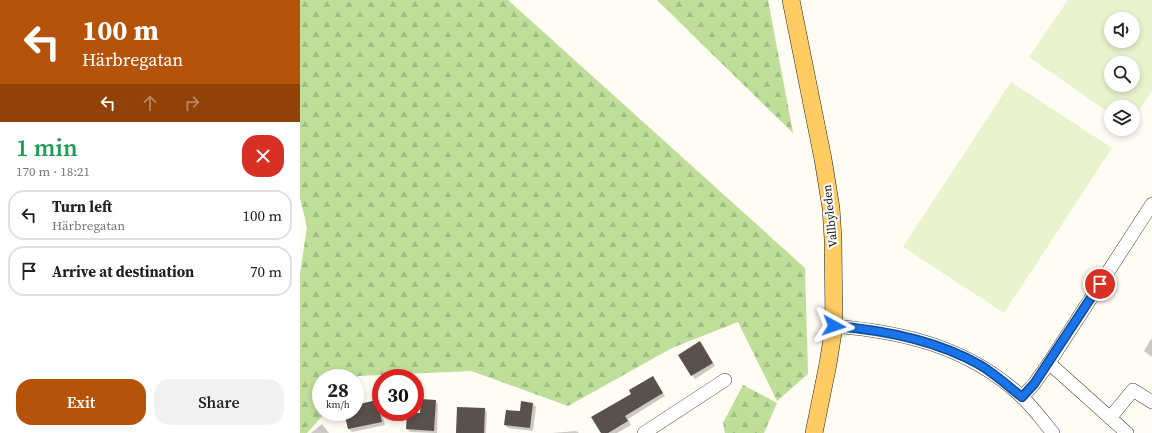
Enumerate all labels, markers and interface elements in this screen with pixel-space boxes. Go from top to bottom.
text: 100 m [82,11,159,49]
map controls [1104,12,1140,136]
button: sound [1104,12,1140,48]
icon: left [16,16,68,68]
text: Härbregatan [82,47,183,72]
button: search [1104,56,1140,92]
icon: left [97,92,119,114]
icon: ahead [139,92,161,114]
icon: right [181,92,203,114]
button: layers [1104,100,1140,136]
text: 1 min [16,131,78,164]
button: close [242,135,284,177]
text: 170 m · 18:21 [16,163,90,180]
street label: Vallbyleden [819,184,841,248]
text: Turn left [52,196,112,217]
icon: left [18,204,40,226]
text: 100 m [242,205,282,226]
text: Härbregatan [52,217,125,234]
icon: arrive [18,260,40,282]
text: Arrive at destination [52,261,194,282]
text: 70 m [250,261,282,282]
pin [1083,267,1117,301]
icon: arrive [1089,273,1111,295]
position arrow [813,305,855,347]
speed limit sign: 30 [372,369,424,421]
text: 28 [327,376,349,404]
button: Exit [16,379,146,425]
button: Share [154,379,284,425]
text: km/h [326,398,350,411]

